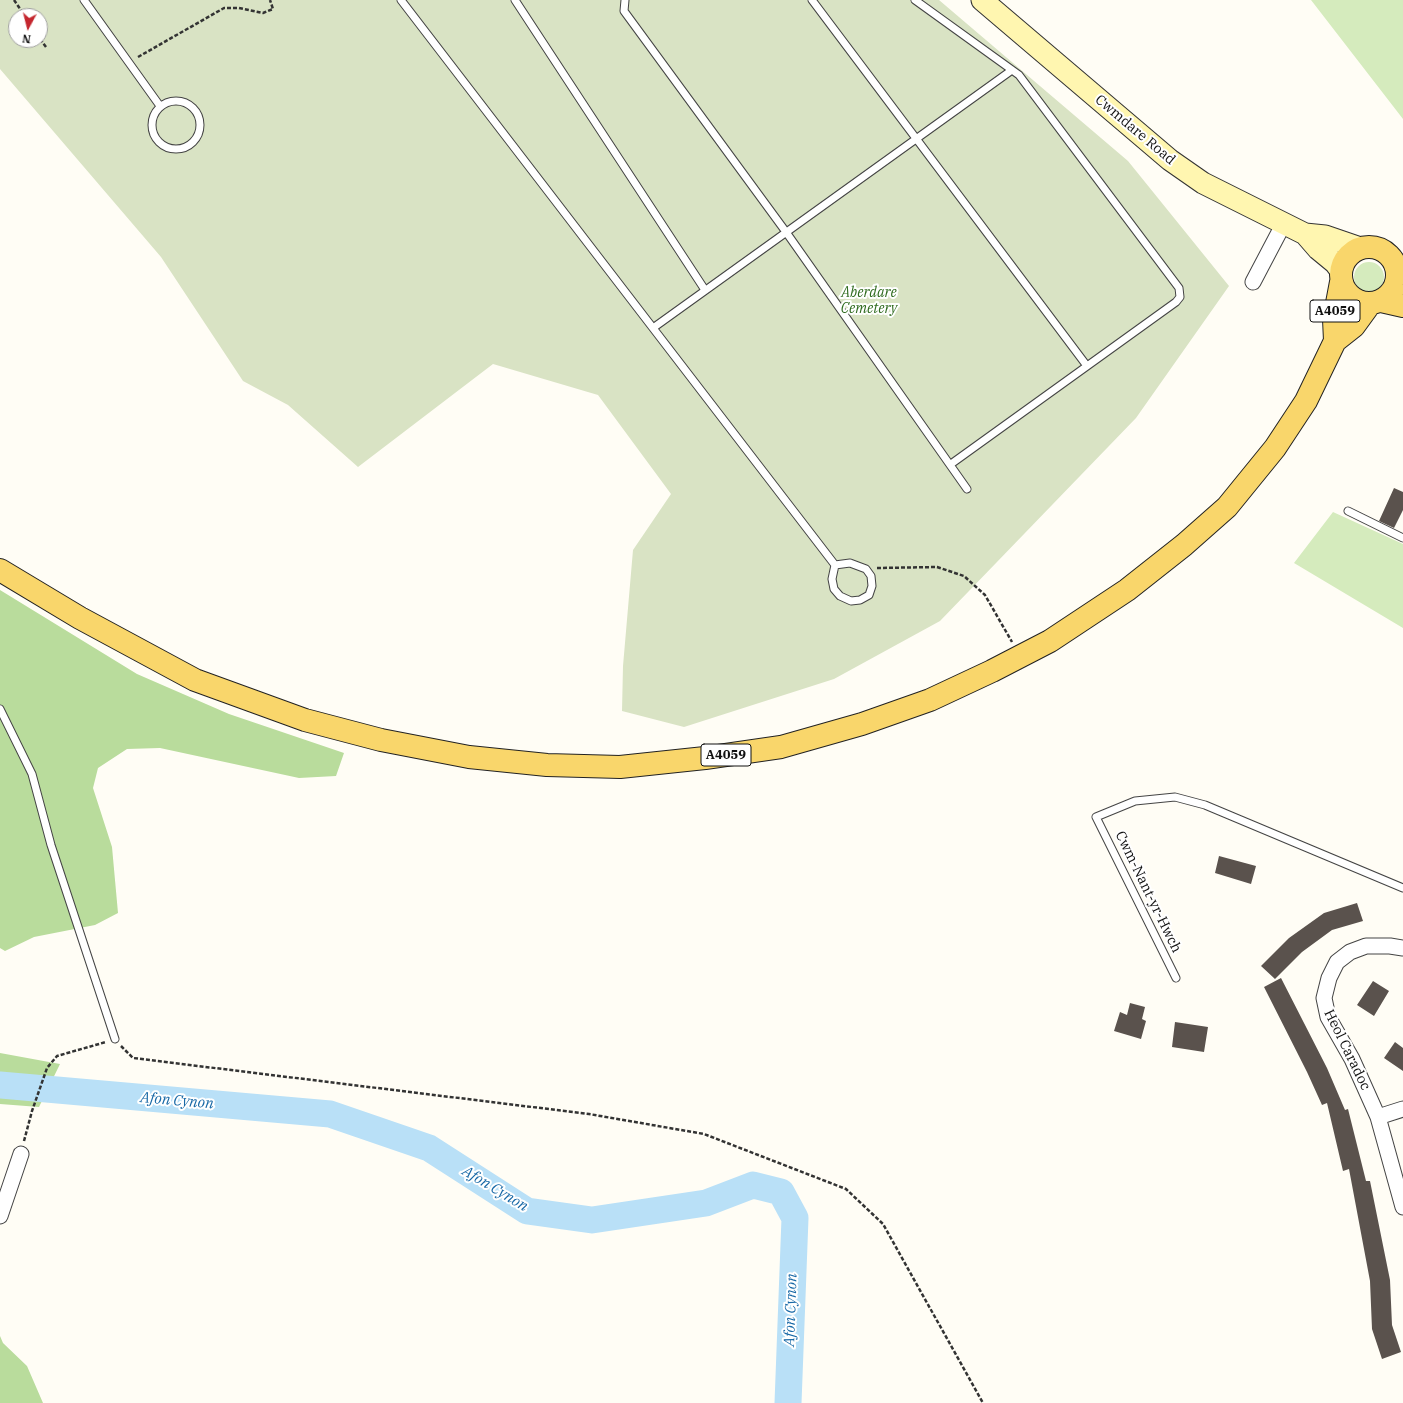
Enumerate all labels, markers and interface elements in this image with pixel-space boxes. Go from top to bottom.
north arrow [8,8,48,48]
text: N [21,31,32,46]
street label: Cwmdare Road [1091,91,1179,169]
park label: Aberdare Cemetery [841,285,897,318]
road number: A4059 [1310,300,1360,322]
road number: A4059 [701,744,751,766]
street label: Cwm-Nant-yr-Hwch [1111,829,1185,955]
street label: Heol Caradoc [1320,1007,1374,1093]
water label: Afon Cynon [140,1089,214,1113]
water label: Afon Cynon [459,1162,531,1216]
water label: Afon Cynon [781,1273,801,1347]

